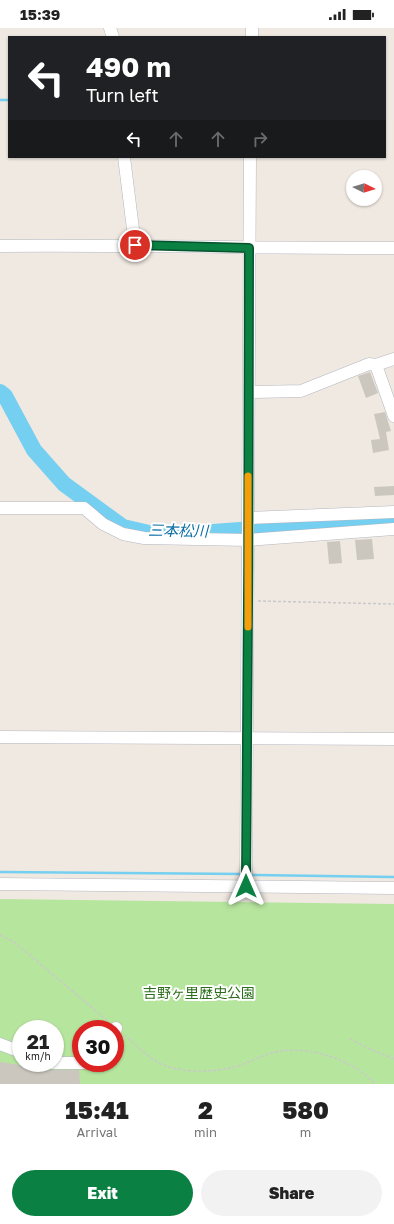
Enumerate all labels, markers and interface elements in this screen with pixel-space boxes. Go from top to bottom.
text: 15:39 [20,5,60,23]
text: 490 m [86,50,171,83]
icon: left [20,52,72,104]
text: Turn left [86,84,159,106]
icon: left [123,128,145,150]
icon: ahead [165,128,187,150]
icon: ahead [207,128,229,150]
icon: right [249,128,271,150]
north arrow [346,170,382,206]
map controls [346,170,382,206]
pin [118,228,152,262]
icon: arrive [124,234,146,256]
water label: 三本松川 [148,520,210,540]
position arrow [225,865,267,907]
park label: 吉野ヶ里歴史公園 [143,984,255,1001]
speed limit sign: 30 [72,1020,124,1072]
text: 21 [27,1029,49,1053]
text: km/h [25,1050,51,1062]
text: 15:41 [65,1095,129,1124]
text: 2 [198,1095,213,1124]
text: 580 [282,1095,329,1124]
text: Arrival [77,1124,117,1140]
text: min [194,1124,217,1140]
text: m [300,1124,311,1140]
button: Exit [12,1170,193,1216]
button: Share [201,1170,382,1216]

